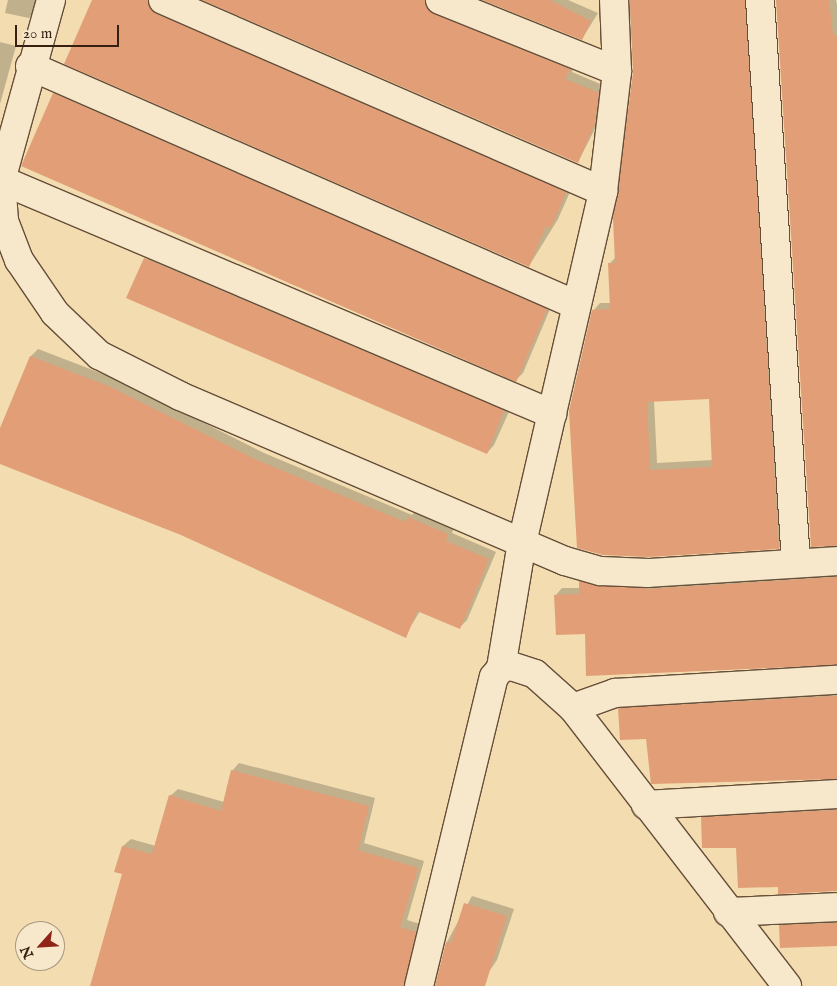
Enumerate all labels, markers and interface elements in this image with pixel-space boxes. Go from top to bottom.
scale bar [18,15,121,47]
text: 20 m [23,24,52,43]
north arrow [15,921,65,971]
text: N [17,943,38,962]

